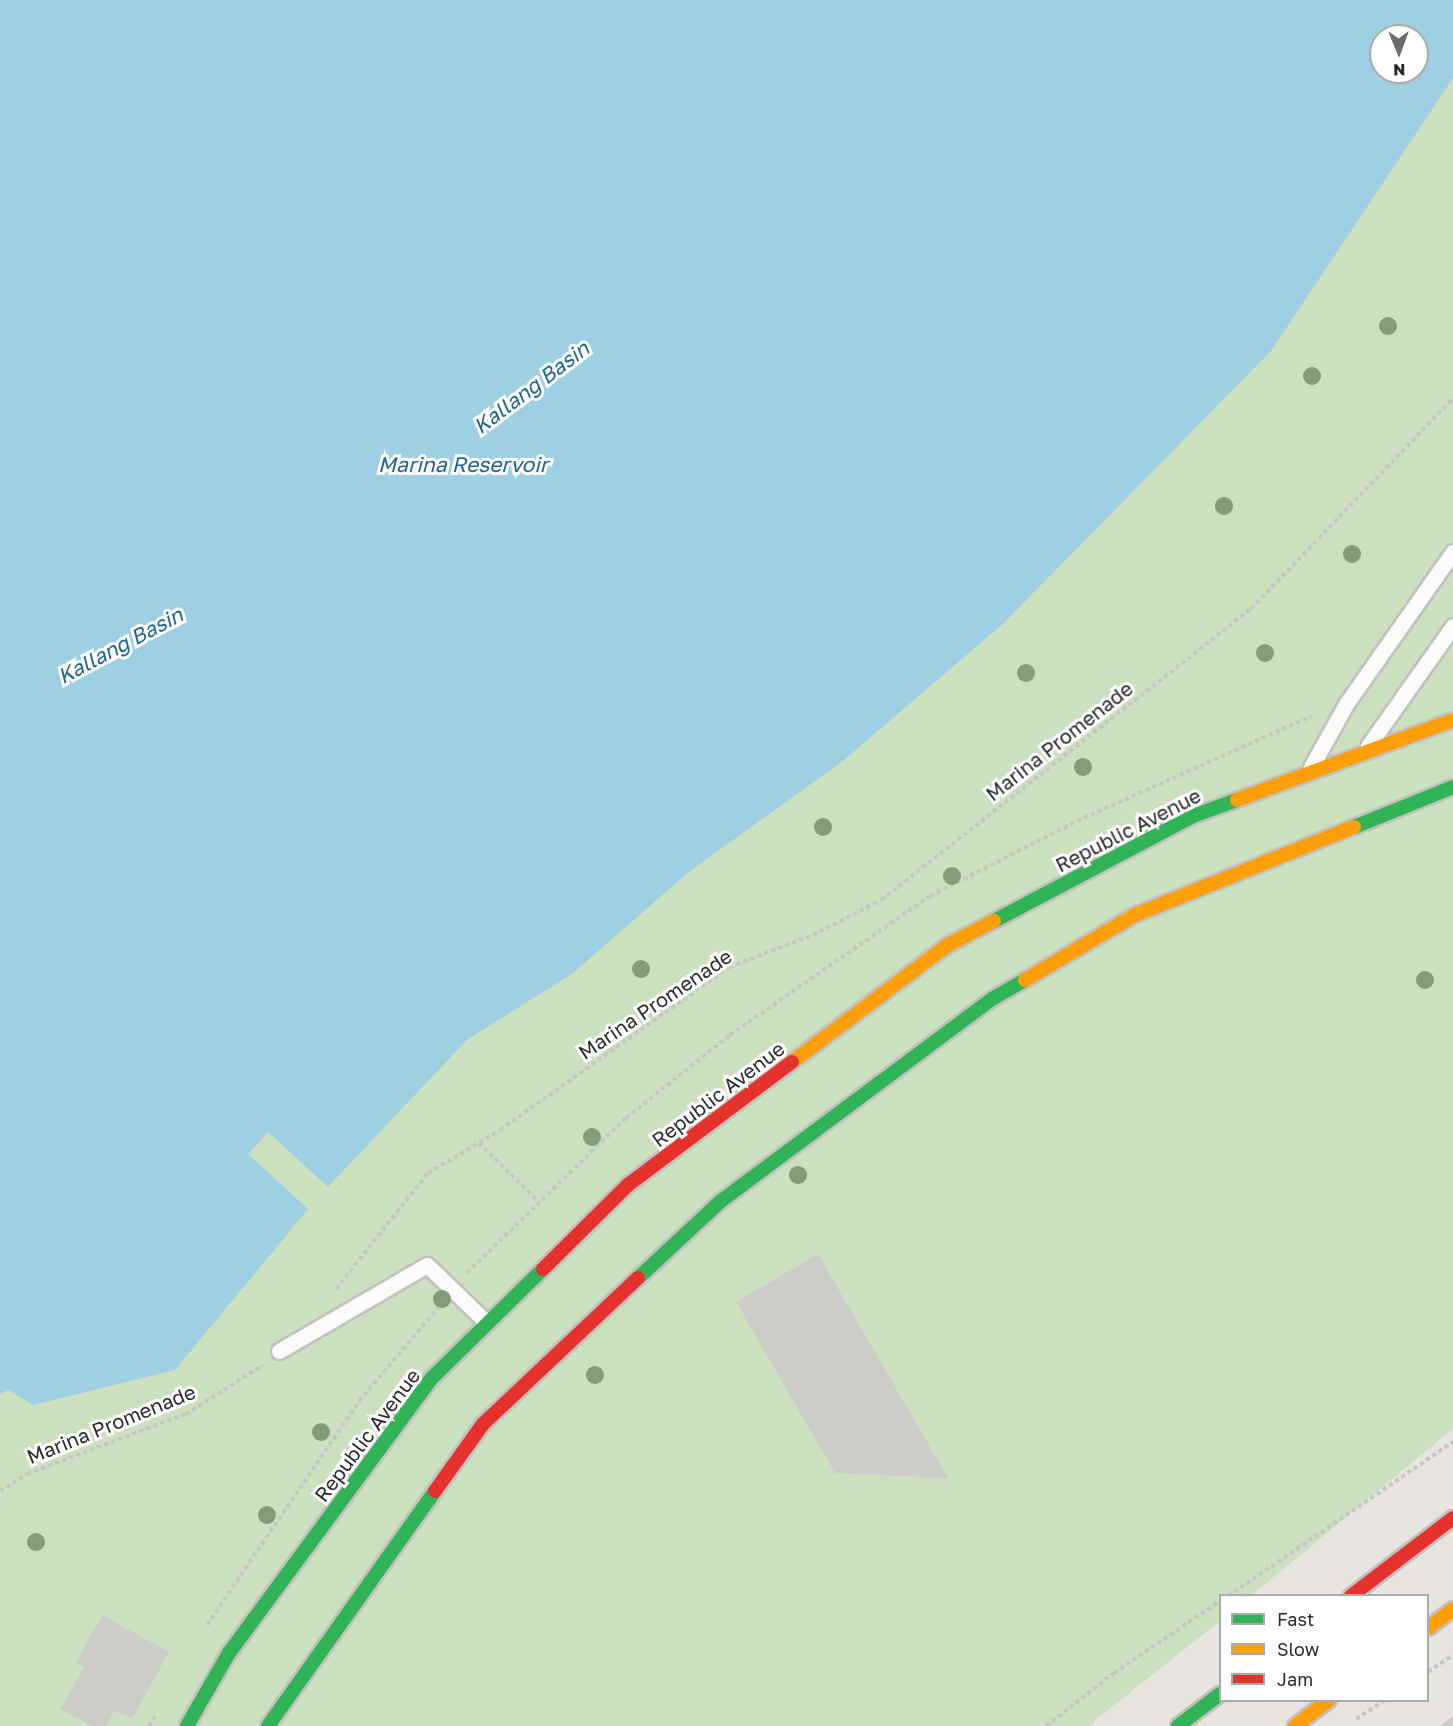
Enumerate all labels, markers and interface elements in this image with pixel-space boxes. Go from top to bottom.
north arrow [1369,24,1429,84]
text: N [1393,60,1406,80]
water label: Kallang Basin [468,335,594,439]
water label: Marina Reservoir [378,451,548,477]
water label: Kallang Basin [53,601,187,689]
street label: Marina Promenade [981,676,1137,806]
street label: Republic Avenue [1051,783,1205,877]
street label: Marina Promenade [574,944,736,1064]
street label: Republic Avenue [647,1036,789,1152]
street label: Republic Avenue [309,1364,425,1506]
street label: Marina Promenade [23,1379,199,1469]
legend [1219,1594,1429,1702]
text: Fast [1277,1608,1314,1630]
text: Slow [1277,1638,1319,1660]
text: Jam [1277,1668,1313,1690]

